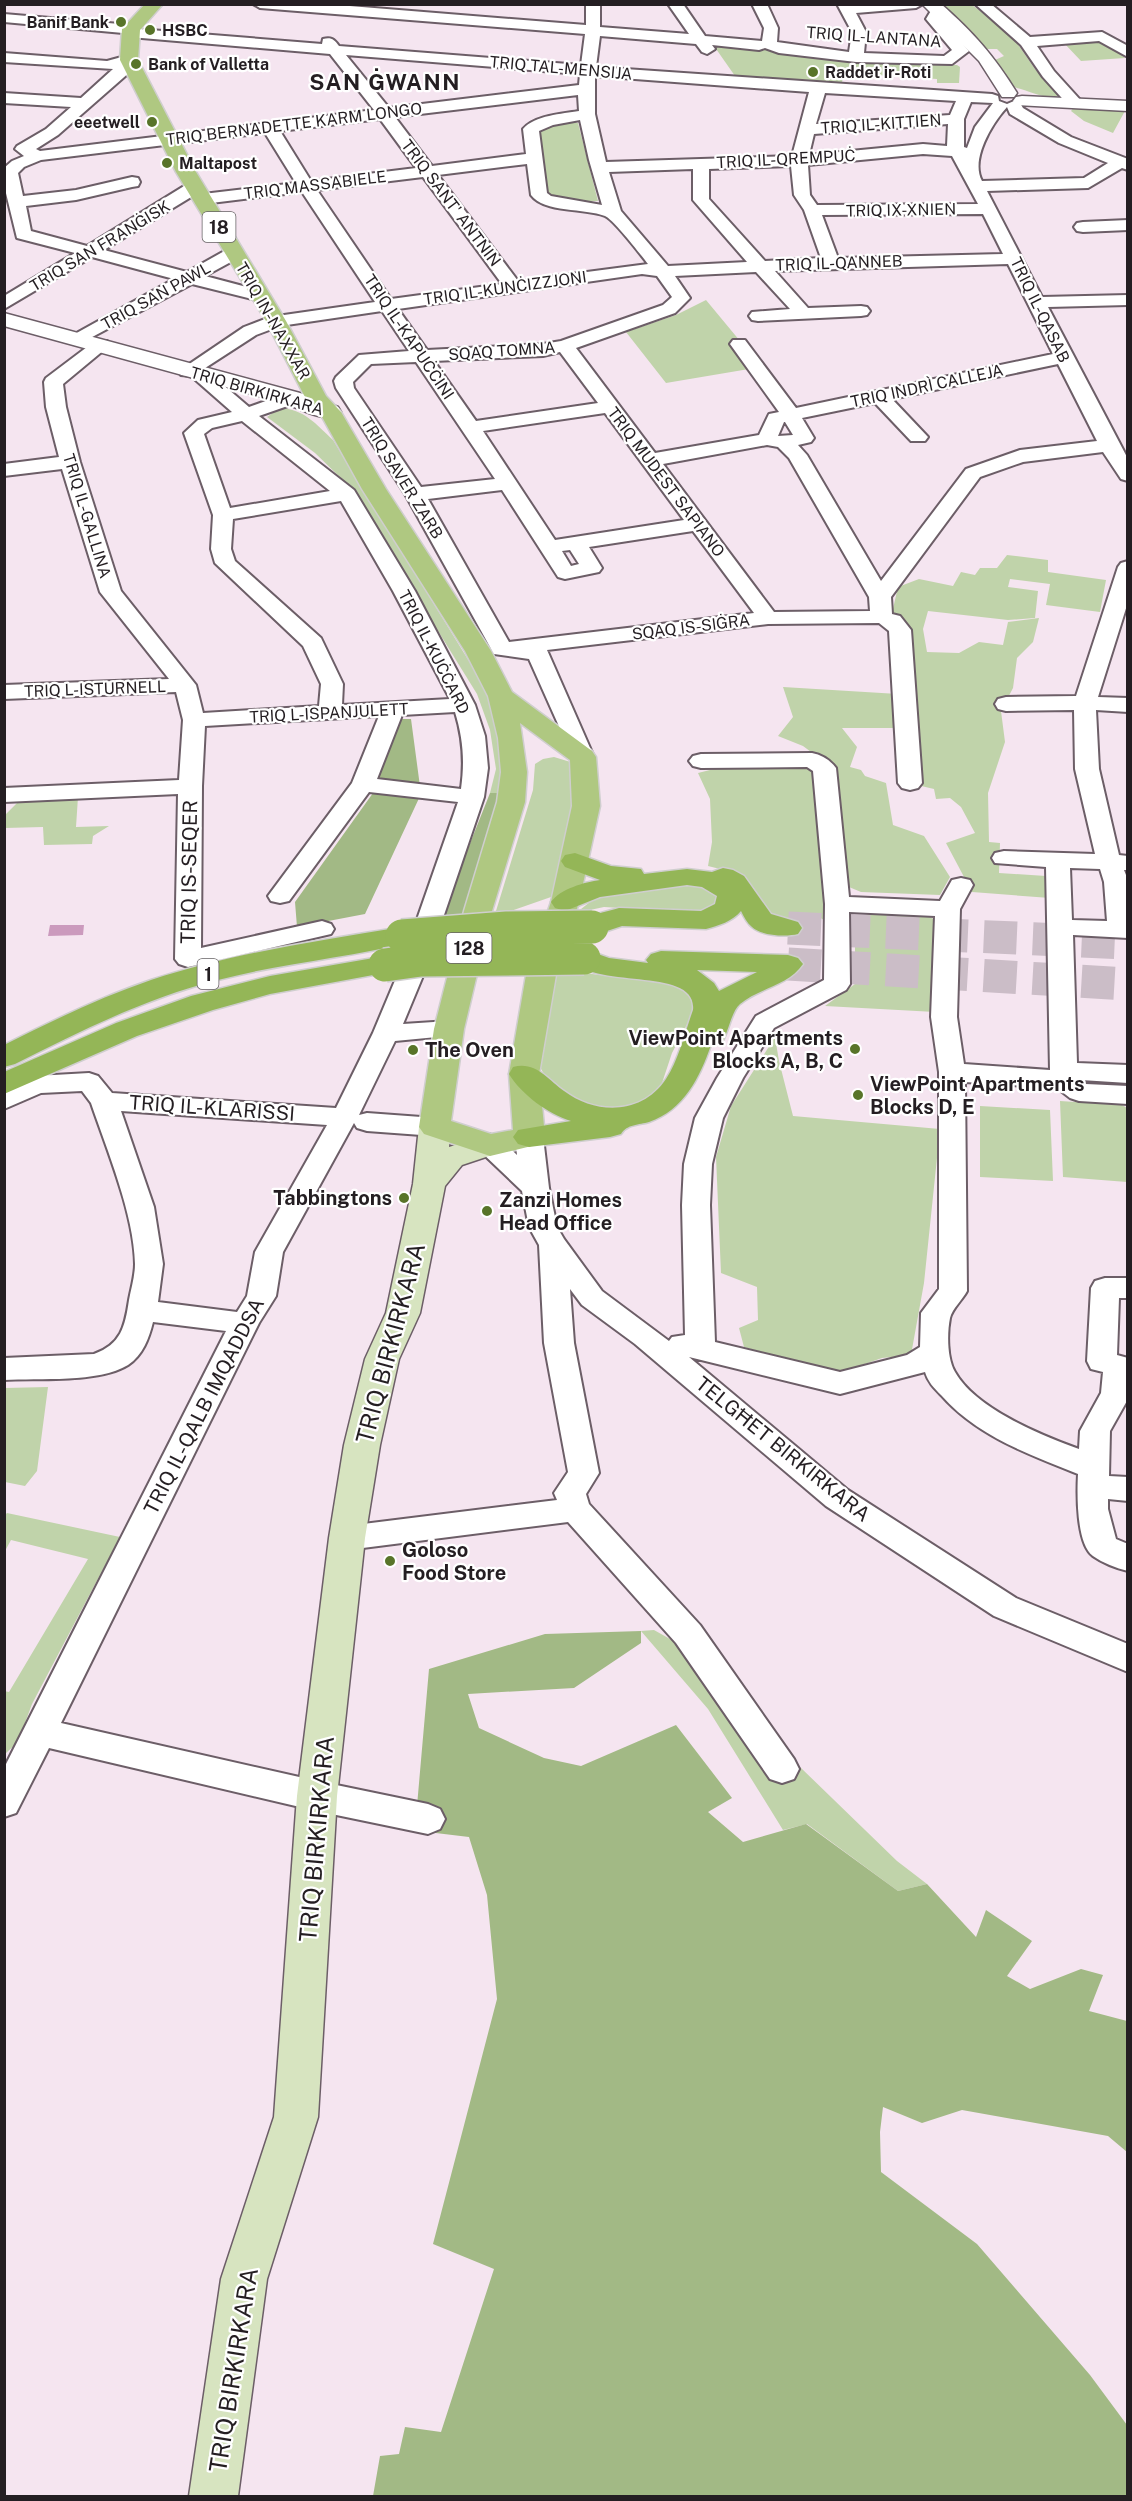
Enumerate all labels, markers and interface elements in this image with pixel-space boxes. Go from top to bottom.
place label: Banif Bank [26,13,109,32]
marker: Banif Bank [114,15,128,29]
place label: HSBC [162,21,208,40]
marker: HSBC [143,23,157,37]
street label: TRIQ IL-LANTANA [806,23,942,51]
street label: TRIQ TAL-MENSIJA [489,52,633,84]
place label: Bank of Valletta [148,55,269,74]
marker: Bank of Valletta [129,57,143,71]
place label: Raddet ir-Roti [825,63,931,82]
marker: Raddet ir-Roti [806,65,820,79]
district label: SAN ĠWANN [309,68,461,95]
street label: TRIQ BERNADETTE KARM LONGO [165,99,423,149]
street label: TRIQ IL-KITTIEN [820,110,942,138]
place label: eeetwell [74,113,140,132]
marker: eeetwell [145,115,159,129]
street label: TRIQ SANT' ANTNIN [397,136,505,270]
street label: TRIQ IL-QREMPUĊ [716,145,856,172]
place label: Maltapost [179,154,257,173]
marker: Maltapost [160,156,174,170]
street label: TRIQ MASSABIELE [243,167,387,203]
street label: TRIQ SAN FRANĠISK [26,196,174,295]
street label: TRIQ IX-XNIEN [846,200,956,220]
road number: 18 [202,212,236,242]
street label: TRIQ IL-QANNEB [775,251,903,275]
street label: TRIQ IL-QASAB [1006,254,1074,366]
street label: TRIQ SAN PAWL [98,258,214,334]
street label: TRIQ IN-NAXXAR [232,259,314,383]
street label: TRIQ IL-KUNĊIZZJONI [422,266,588,309]
street label: TRIQ IL-KAPUĊĊINI [360,270,459,403]
street label: SQAQ TOMNA [448,338,556,364]
street label: TRIQ INDRÌ CALLEJA [849,360,1005,411]
street label: TRIQ BIRKIRKARA [188,363,326,419]
street label: TRIQ MUDEST SAPIANO [603,403,729,561]
street label: TRIQ SAVER ZARB [357,414,447,542]
street label: TRIQ IL-GALLINA [59,451,115,581]
street label: TRIQ IL-KUĊĊARD [395,586,474,717]
street label: SQAQ IS-SIĠRA [631,609,751,644]
street label: TRIQ L-ISTURNELL [24,677,166,701]
street label: TRIQ L-ISPANJULETT [249,699,410,727]
street label: TRIQ IS-SEQER [176,800,202,944]
road number: 128 [446,933,492,963]
road number: 1 [198,959,218,989]
place label: ViewPoint Apartments Blocks A, B, C [628,1026,843,1073]
place label: The Oven [425,1038,514,1062]
marker: ViewPoint Apartments Blocks A, B, C [848,1042,862,1056]
marker: The Oven [406,1043,420,1057]
place label: ViewPoint Apartments Blocks D, E [870,1072,1085,1119]
marker: ViewPoint Apartments Blocks D, E [851,1088,865,1102]
street label: TRIQ IL-KLARISSI [128,1090,296,1126]
place label: Tabbingtons [273,1186,392,1210]
place label: Zanzi Homes Head Office [499,1188,622,1235]
marker: Tabbingtons [397,1191,411,1205]
marker: Zanzi Homes Head Office [480,1204,494,1218]
street label: TRIQ BIRKIRKARA [350,1239,430,1447]
street label: TRIQ IL-QALB IMQADDSA [139,1294,269,1518]
street label: TELGĦET BIRKIRKARA [691,1371,875,1527]
place label: Goloso Food Store [402,1538,506,1585]
marker: Goloso Food Store [383,1554,397,1568]
street label: TRIQ BIRKIRKARA [293,1735,339,1943]
street label: TRIQ BIRKIRKARA [203,2266,263,2474]

